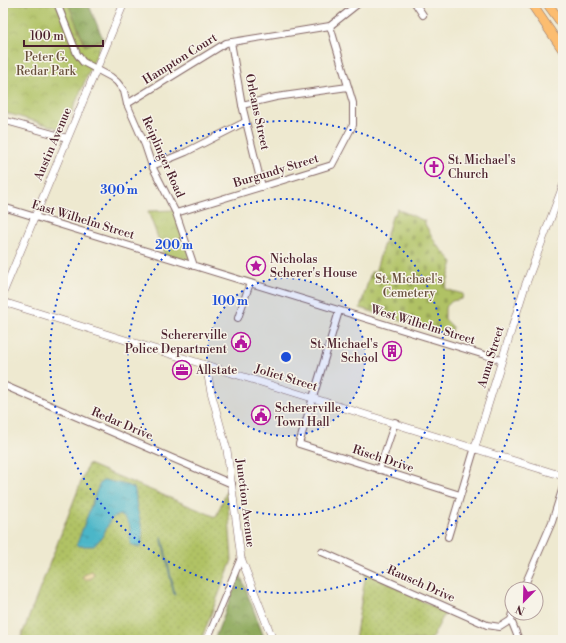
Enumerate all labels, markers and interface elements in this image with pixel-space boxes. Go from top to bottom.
scale bar [24,22,103,48]
text: 100 m [30,29,64,44]
street label: Hampton Court [140,30,221,88]
park label: Peter G. Redar Park [16,50,77,79]
street label: Orleans Street [242,73,273,152]
street label: Austin Avenue [31,105,75,184]
street label: Reiplinger Road [138,114,188,200]
street label: Burgundy Street [231,151,321,191]
place label: St. Michael's Church [448,153,516,182]
church icon: St. Michael's Church [423,156,445,178]
text: 300 m [100,183,138,198]
street label: East Wilhelm Street [30,197,137,243]
text: 200 m [155,238,193,253]
place label: Nicholas Scherer's House [270,252,357,281]
place icon: Nicholas Scherer's House [245,255,267,277]
park label: St. Michael's Cemetery [375,272,443,301]
text: 100 m [212,294,248,309]
street label: West Wilhelm Street [368,302,478,348]
street label: Anna Street [474,324,508,391]
place label: Schererville Police Department [125,328,228,357]
public building icon: Schererville Police Department [230,331,252,353]
place label: St. Michael's School [310,337,378,366]
building icon: St. Michael's School [381,340,403,362]
centre of rings [279,350,293,364]
office icon: Allstate [171,359,193,381]
street label: Joliet Street [252,361,320,395]
place label: Allstate [195,363,237,378]
place label: Schererville Town Hall [275,401,341,430]
street label: Redar Drive [89,404,155,444]
public building icon: Schererville Town Hall [250,404,272,426]
street label: Risch Drive [350,442,416,476]
street label: Junction Avenue [232,457,258,548]
street label: Rausch Drive [385,562,457,606]
north arrow [504,581,544,621]
text: N [513,601,527,617]

